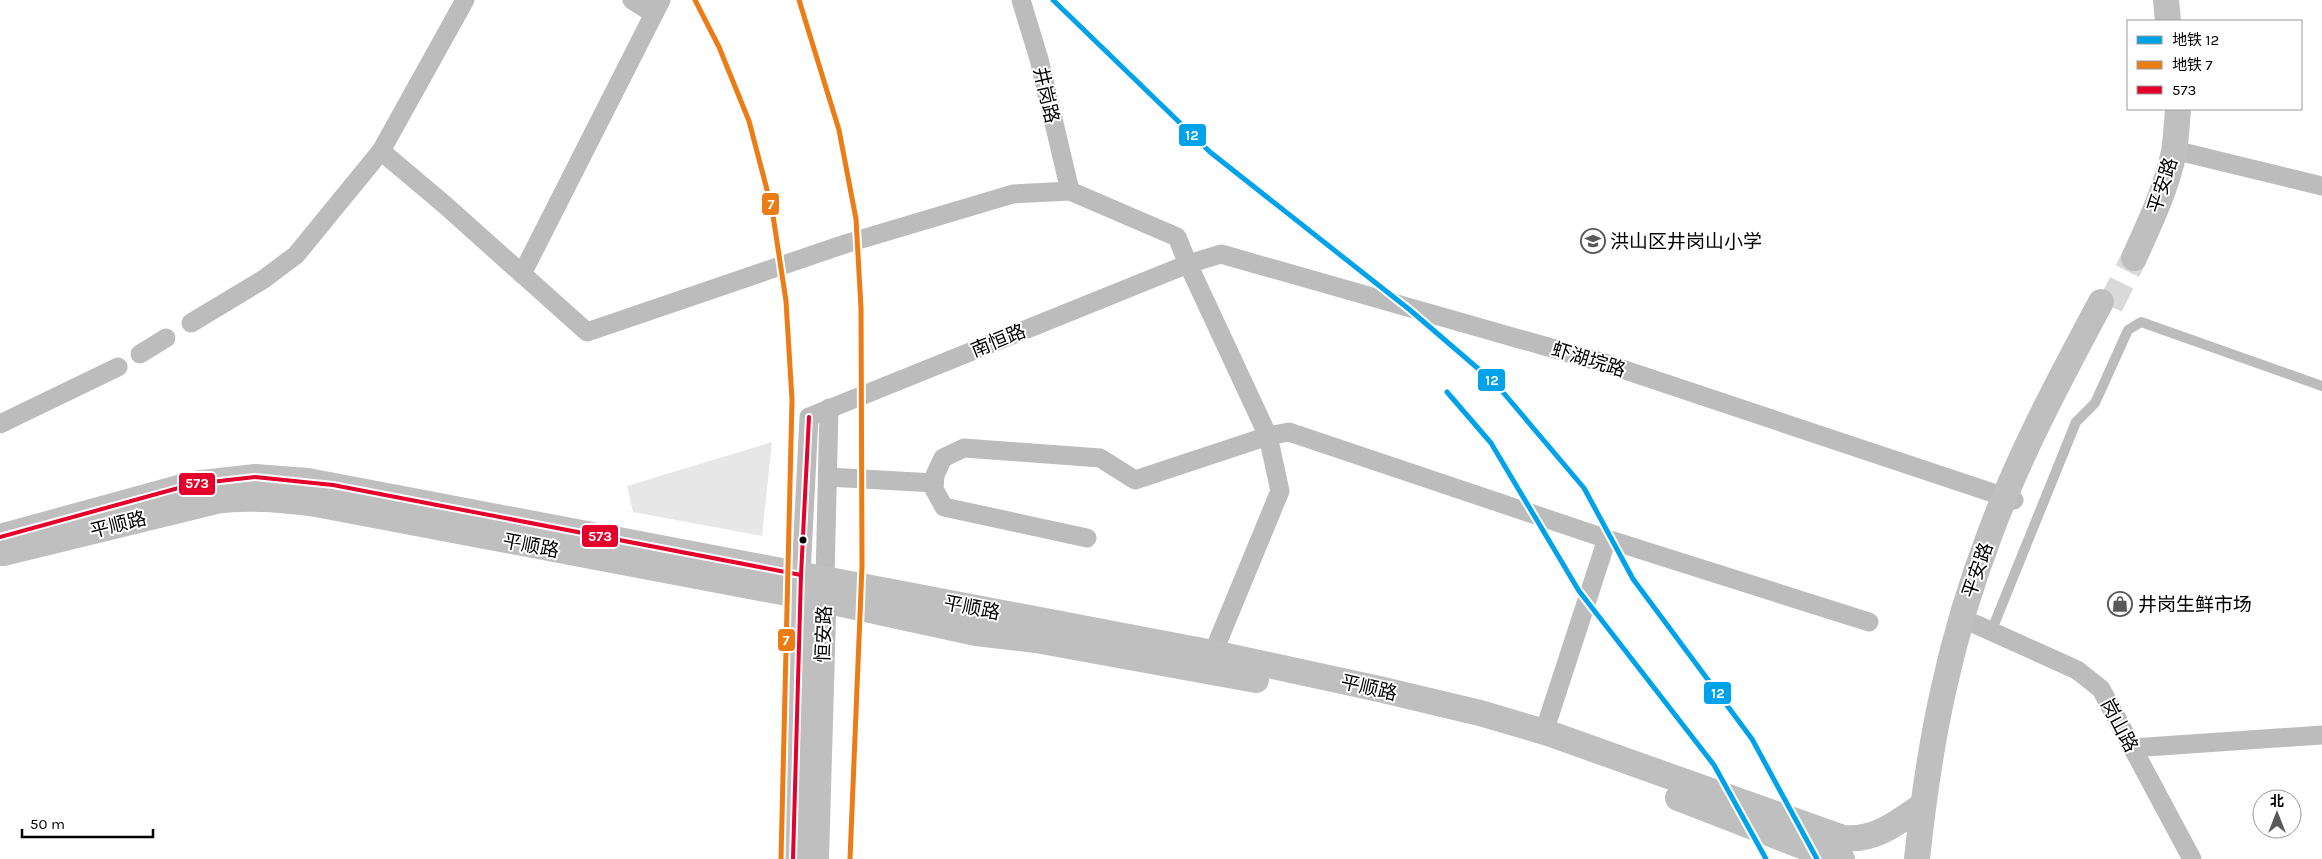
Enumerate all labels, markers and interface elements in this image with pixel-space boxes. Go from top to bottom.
legend [2127,20,2302,110]
text: 地铁 12 [2172,31,2219,49]
text: 地铁 7 [2172,56,2213,74]
street label: 井岗路 [1029,65,1063,125]
text: 573 [2172,81,2196,99]
line badge: 12 [1178,123,1207,147]
text: 12 [1185,127,1199,144]
street label: 平安路 [2144,155,2182,216]
line badge: 7 [761,192,780,216]
text: 7 [768,196,775,213]
school or university icon: 洪山区井岗山小学 [1580,228,1606,254]
place label: 洪山区井岗山小学 [1610,231,1762,253]
street label: 南恒路 [968,320,1029,362]
street label: 虾湖垸路 [1549,338,1628,382]
line badge: 12 [1477,368,1506,392]
text: 12 [1485,372,1499,389]
line badge: 573 [178,472,216,496]
text: 573 [185,475,209,492]
street label: 平顺路 [88,507,149,543]
line badge: 573 [581,524,619,548]
text: 573 [588,528,612,545]
street label: 平顺路 [501,530,561,562]
unlabelled marker [798,535,808,545]
street label: 平安路 [1958,540,1998,601]
shop icon: 井岗生鲜市场 [2107,591,2133,617]
street label: 平顺路 [942,592,1002,624]
place label: 井岗生鲜市场 [2138,594,2252,616]
street label: 恒安路 [812,605,836,663]
line badge: 7 [777,628,796,652]
text: 7 [783,632,790,649]
street label: 平顺路 [1339,671,1399,705]
line badge: 12 [1703,681,1732,705]
text: 12 [1711,685,1725,702]
street label: 岗山路 [2096,695,2142,756]
north arrow [2252,789,2302,839]
text: 北 [2270,793,2284,810]
scale bar [22,806,154,838]
text: 50 m [30,815,65,833]

